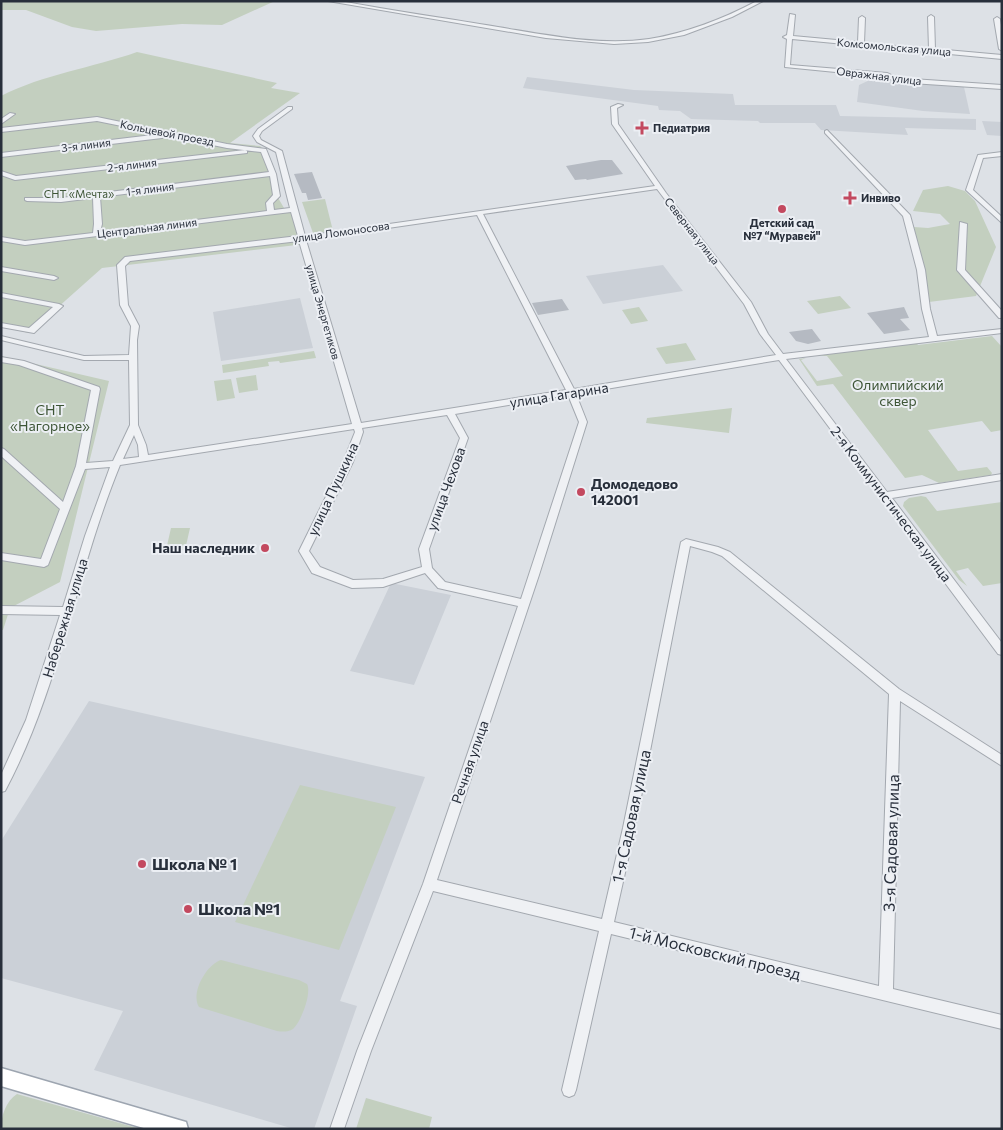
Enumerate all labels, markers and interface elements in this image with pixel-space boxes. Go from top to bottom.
street label: Комсомольская улица [836,35,952,58]
street label: Овражная улица [836,64,922,87]
street label: Кольцевой проезд [119,117,216,148]
marker: Педиатрия [635,121,649,135]
place label: Педиатрия [653,121,710,134]
street label: 3-я линия [60,135,111,154]
street label: 2-я линия [107,155,157,174]
street label: 1-я линия [125,179,175,198]
park label: СНТ «Мечта» [44,187,114,200]
marker: Инвиво [843,191,857,205]
place label: Инвиво [861,191,901,204]
street label: Северная улица [662,195,723,267]
marker: Детский сад №7 “Муравей" [776,203,788,215]
street label: Центральная линия [96,215,198,240]
place label: Детский сад №7 “Муравей" [743,216,821,242]
street label: улица Ломоносова [292,218,390,245]
street label: улица Энергетиков [304,263,343,361]
park label: Олимпийский сквер [852,376,944,409]
street label: улица Гагарина [508,378,610,411]
park label: СНТ «Нагорное» [10,401,90,434]
street label: 2-я Коммунистическая улица [827,423,955,585]
street label: улица Пушкина [303,439,362,538]
street label: улица Чехова [422,445,469,533]
place label: Домодедово 142001 [591,475,678,508]
marker: Домодедово 142001 [575,486,587,498]
place label: Наш наследник [152,539,255,556]
marker: Наш наследник [259,542,271,554]
street label: Набережная улица [38,556,91,680]
street label: Речная улица [447,718,492,806]
street label: 1-я Садовая улица [607,748,654,884]
street label: 3-я Садовая улица [879,774,902,912]
place label: Школа № 1 [152,854,237,873]
marker: Школа № 1 [136,858,148,870]
place label: Школа №1 [198,899,280,918]
marker: Школа №1 [182,903,194,915]
street label: 1-й Московский проезд [627,922,804,983]

